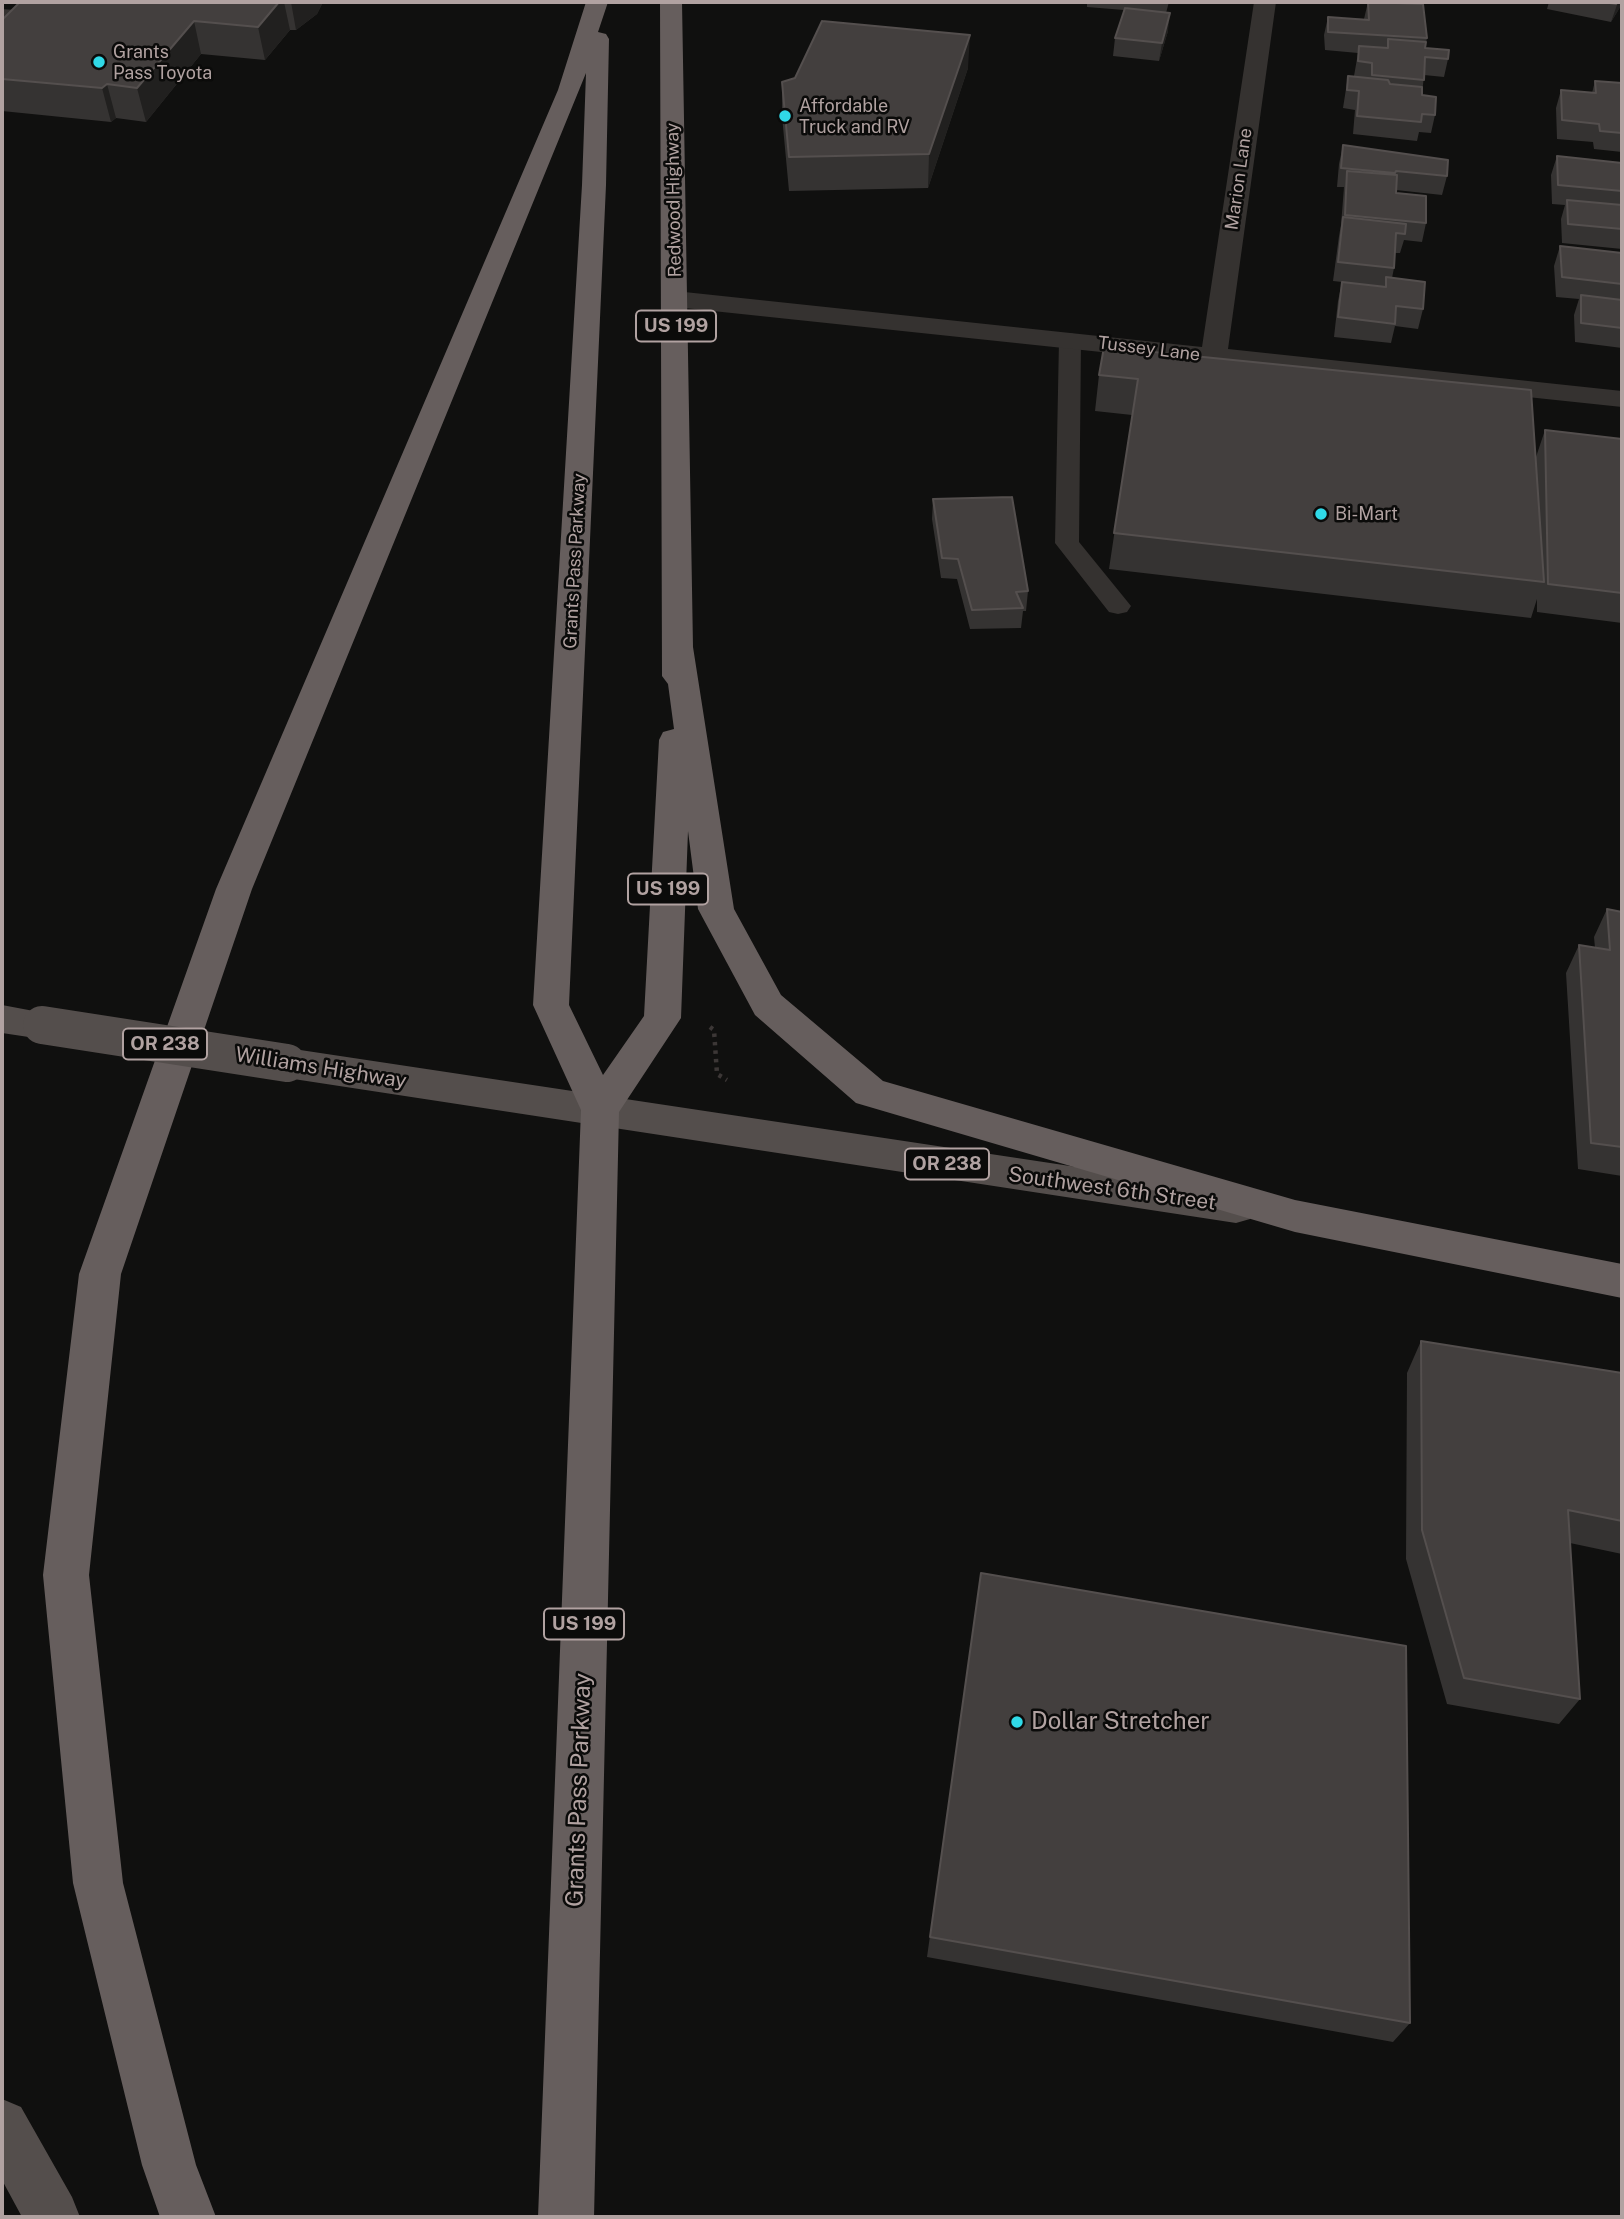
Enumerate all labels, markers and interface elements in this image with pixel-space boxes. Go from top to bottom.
place label: Grants Pass Toyota [113,41,212,84]
marker: Grants Pass Toyota [91,54,107,70]
place label: Affordable Truck and RV [799,95,910,138]
marker: Affordable Truck and RV [777,108,793,124]
street label: Redwood Highway [662,122,686,278]
street label: Marion Lane [1221,127,1257,231]
road number: US 199 [636,310,716,342]
street label: Tussey Lane [1097,332,1201,366]
street label: Grants Pass Parkway [560,473,590,649]
place label: Bi-Mart [1335,503,1398,525]
marker: Bi-Mart [1313,506,1329,522]
road number: US 199 [628,874,708,904]
road number: OR 238 [123,1028,207,1060]
street label: Williams Highway [234,1042,408,1094]
road number: OR 238 [905,1148,989,1180]
street label: Southwest 6th Street [1007,1162,1217,1216]
road number: US 199 [544,1608,624,1640]
street label: Grants Pass Parkway [561,1672,597,1908]
place label: Dollar Stretcher [1031,1708,1210,1736]
marker: Dollar Stretcher [1009,1714,1025,1730]

